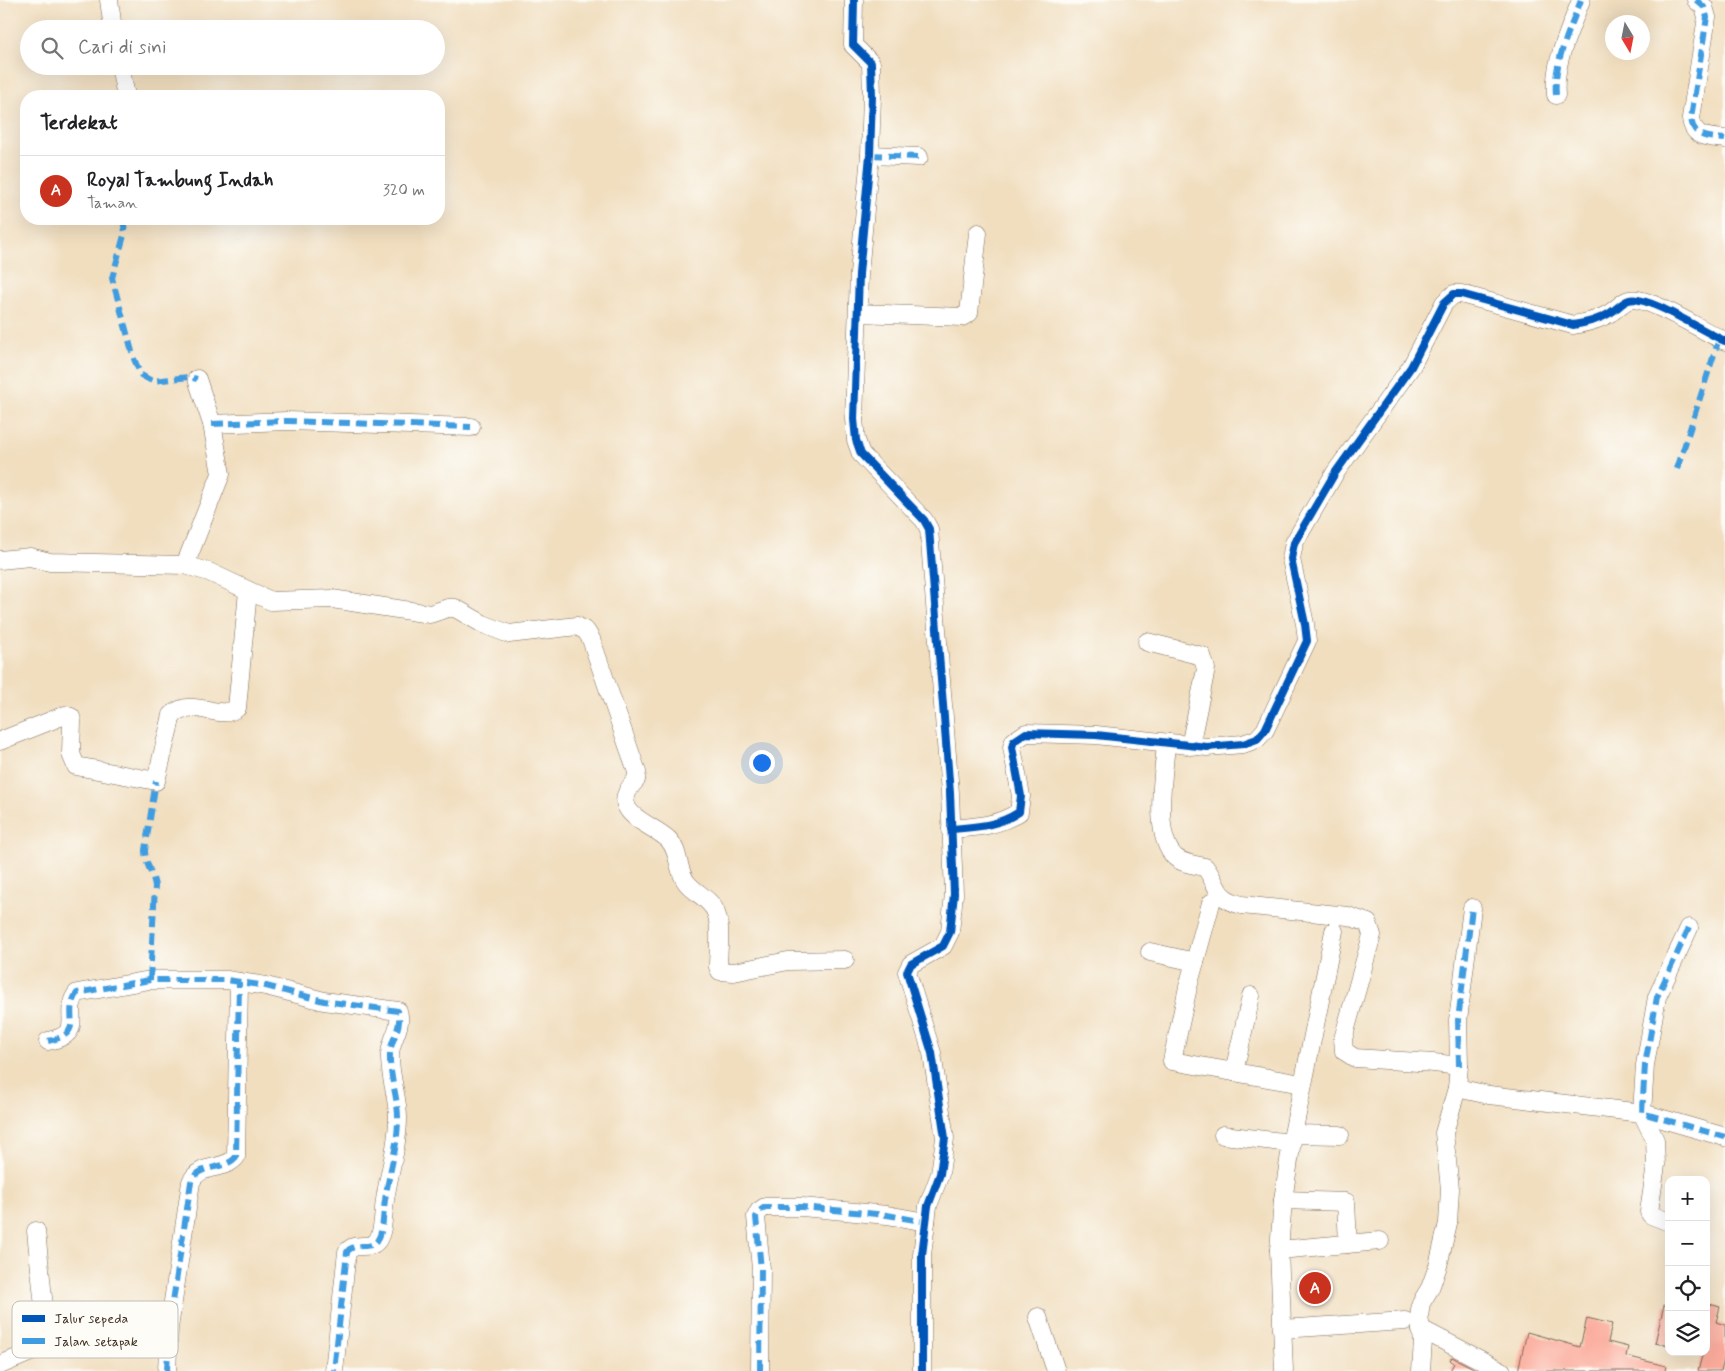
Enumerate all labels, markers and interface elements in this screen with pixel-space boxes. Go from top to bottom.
north arrow [1605,15,1650,60]
search box [20,20,445,75]
icon: search [38,34,66,62]
text: Cari di sini [78,35,166,60]
text: Terdekat [40,109,118,137]
text: Royal Tambung Indah [87,168,273,193]
text: A [51,180,61,201]
text: 320 m [383,180,425,201]
text: Taman [87,193,138,214]
your location [749,750,775,776]
map controls [1665,1176,1710,1356]
button: + [1665,1176,1710,1221]
button: − [1665,1221,1710,1266]
button: locate [1665,1266,1710,1311]
pin: A [1299,1269,1331,1307]
legend [12,1301,178,1358]
text: Jalur sepeda [54,1310,128,1328]
button: layers [1665,1311,1710,1356]
text: Jalan setapak [54,1333,138,1351]

